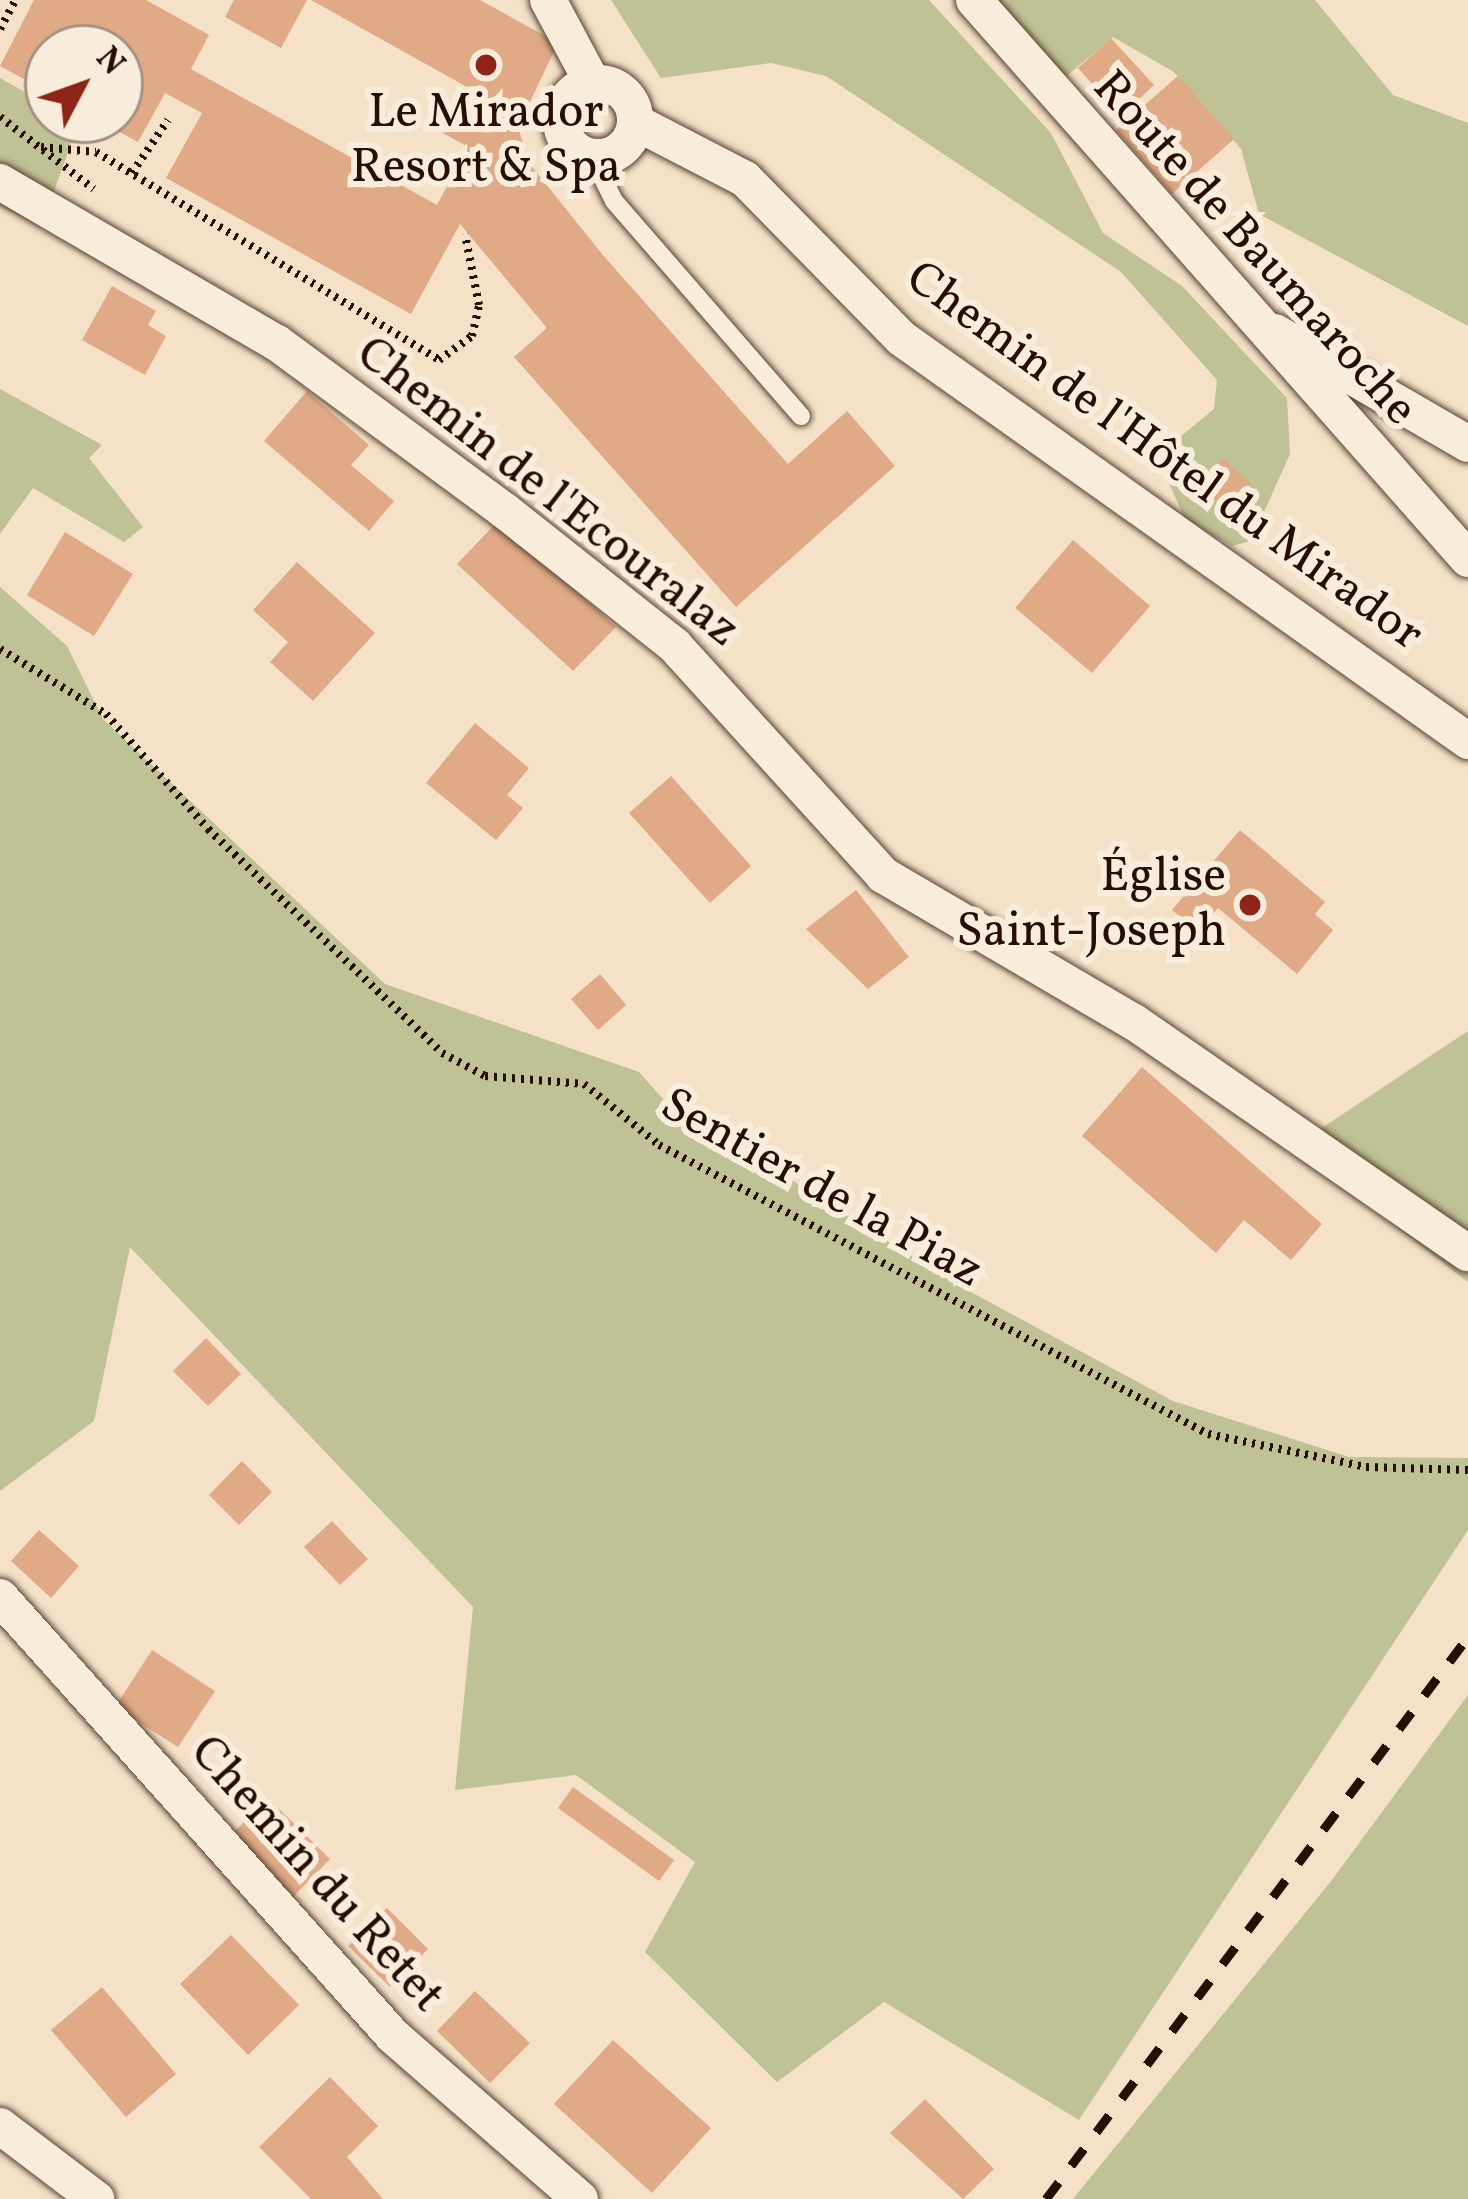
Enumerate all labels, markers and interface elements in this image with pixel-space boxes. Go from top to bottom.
north arrow [24,24,144,144]
text: N [84,38,134,86]
marker: Le Mirador Resort & Spa [473,52,499,78]
street label: Route de Baumaroche [1080,60,1428,438]
place label: Le Mirador Resort & Spa [351,84,621,197]
street label: Chemin de l'Hôtel du Mirador [894,250,1434,664]
street label: Chemin de l'Ecouralaz [344,326,750,660]
place label: Église Saint-Joseph [956,848,1226,961]
marker: Église Saint-Joseph [1237,892,1263,918]
street label: Sentier de la Piaz [650,1077,992,1301]
street label: Chemin du Retet [177,1725,455,2025]

